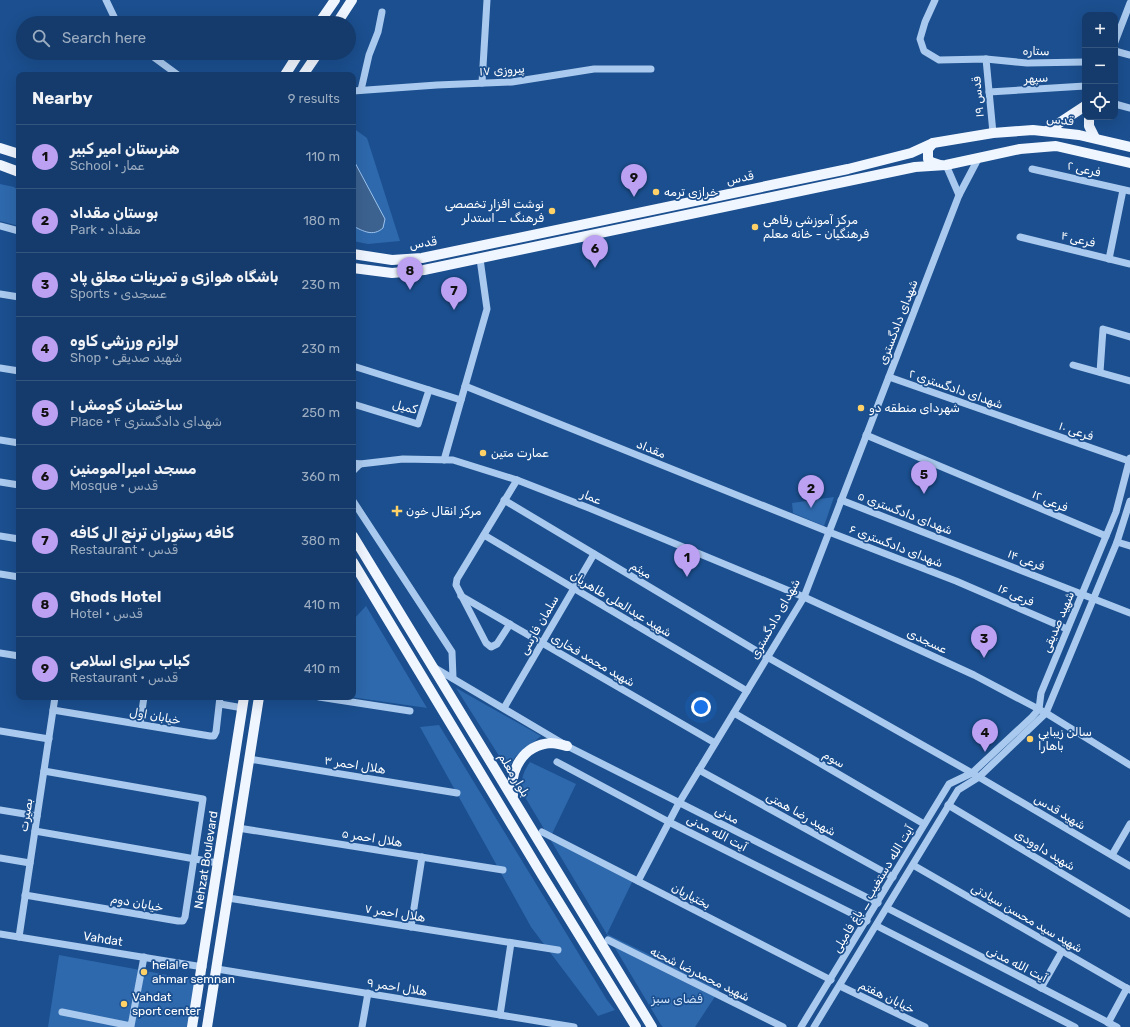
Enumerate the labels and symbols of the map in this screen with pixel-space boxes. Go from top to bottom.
street label: ستاره [1022,44,1050,59]
street label: پیروزی ۱۷ [479,61,525,80]
street label: سپهر [1022,70,1049,87]
street label: قدس ۱۹ [969,76,987,118]
street label: قدس [1046,112,1075,128]
street label: فرعی ۲ [1066,158,1102,181]
pin: 9 [621,164,647,197]
street label: قدس [725,168,755,188]
place label: خرازی ترمه [664,185,718,200]
marker: خرازی ترمه [651,187,661,197]
place label: نوشت افزار تخصصی فرهنگ _ استدلر [445,197,544,226]
marker: نوشت افزار تخصصی فرهنگ _ استدلر [547,206,557,216]
place label: مرکز آموزشی رفاهی فرهنگیان - خانه معلم [763,213,869,242]
marker: مرکز آموزشی رفاهی فرهنگیان - خانه معلم [750,222,760,232]
street label: فرعی ۴ [1059,228,1097,251]
street label: قدس [408,234,438,252]
pin: 6 [582,235,608,268]
pin: 8 [397,257,423,290]
pin: 7 [441,277,467,310]
street label: شهدای دادگستری [875,277,922,367]
street label: شهدای دادگستری ۲ [907,366,1005,413]
street label: کمیل [391,397,419,417]
place label: شهردای منطقه دو [869,401,960,416]
marker: شهردای منطقه دو [856,403,866,413]
street label: فرعی ۱۰ [1057,419,1095,444]
street label: مقداد [634,437,668,461]
place label: عمارت متین [491,446,549,461]
marker: عمارت متین [478,448,488,458]
pin: 5 [911,461,937,494]
pin: 2 [798,475,824,508]
street label: عمار [577,486,604,509]
street label: فرعی ۱۲ [1030,487,1070,516]
street label: شهدای دادگستری ۵ [855,488,955,539]
place label: مرکز انقال خون [406,504,482,519]
marker: مرکز انقال خون [391,505,403,517]
street label: شهدای دادگستری ۶ [847,522,945,571]
pin: 1 [674,544,700,577]
street label: فرعی ۱۴ [1005,547,1047,574]
street label: میثم [627,558,654,583]
street label: شهید عبدالعلی طاهریان [567,568,674,641]
street label: شهدای دادگستری [747,576,804,662]
street label: فرعی ۱۶ [995,581,1037,610]
street label: شهید صدیقی [1039,589,1078,655]
street label: سلمان فارسی [516,593,563,658]
pin: 3 [971,625,997,658]
street label: عسجدی [905,626,950,657]
street label: شهید محمد فخاری [548,630,637,690]
your location [691,697,711,717]
street label: خیابان اول [128,705,182,728]
pin: 4 [972,719,998,752]
place label: سالن زيبايي باهارا [1038,725,1092,754]
marker: سالن زيبايي باهارا [1025,734,1035,744]
street label: سوم [820,747,847,773]
street label: بلوار معلم [495,751,533,800]
street label: هلال احمر ۳ [323,753,387,778]
street label: شهید رضا همتی [763,789,838,840]
street label: شهید قدس [1032,791,1088,833]
street label: بصیرت [16,797,37,833]
street label: مدنی [712,803,742,828]
street label: Nehzat Boulevard [191,810,221,910]
street label: آیت الله مدنی [684,812,750,855]
street label: آیت الله دستغیب _ باغ فامیلی [829,822,919,956]
street label: هلال احمر ۵ [340,826,404,851]
street label: شهید داوودی [1012,826,1078,874]
street label: بختیاریان [669,880,713,913]
street label: شهید سید محسن سیادتی [968,880,1085,957]
street label: خیابان دوم [109,891,164,916]
street label: هلال احمر ۷ [363,901,427,926]
street label: Vahdat [82,929,124,949]
street label: آیت الله مدنی [984,943,1050,986]
street label: شهید محمدرضا شحنه [647,944,752,1005]
place label: helal e ahmar semnan [152,958,235,986]
marker: helal e ahmar semnan [139,967,149,977]
street label: هلال احمر ۹ [366,975,428,1000]
street label: خیابان هفتم [857,978,917,1017]
place label: Vahdat sport center [132,990,201,1018]
park label: فضای سبز [650,992,703,1007]
marker: Vahdat sport center [119,999,129,1009]

